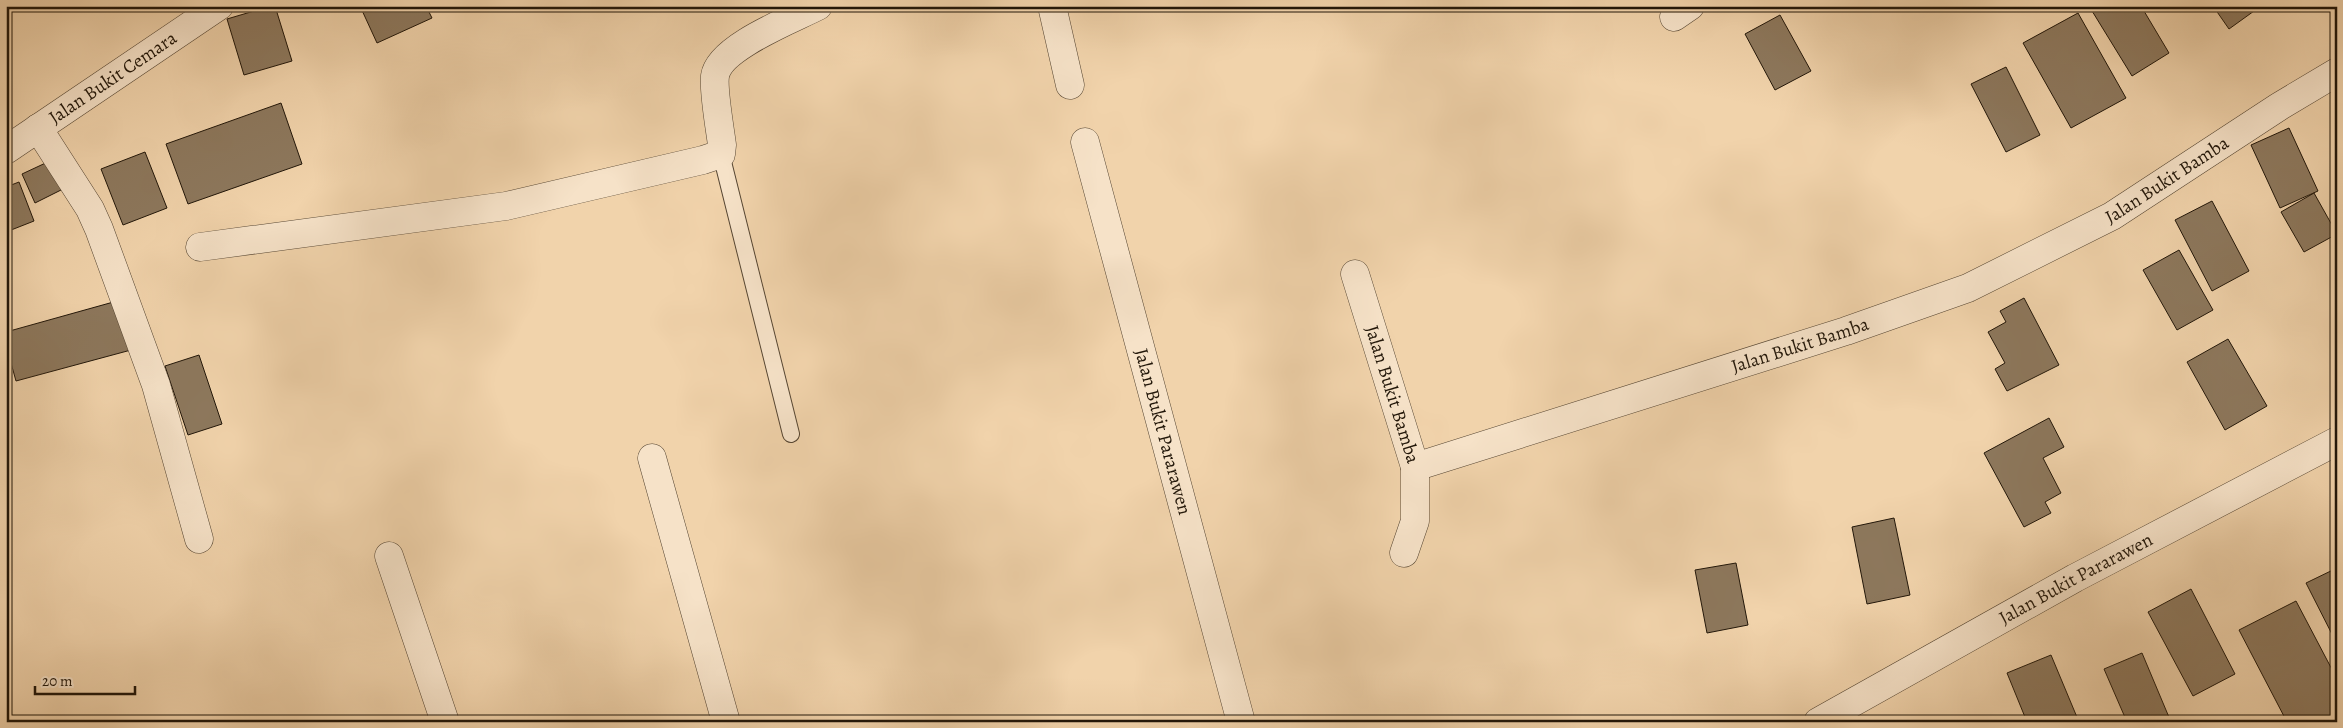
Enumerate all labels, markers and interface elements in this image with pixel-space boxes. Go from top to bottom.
street label: Jalan Bukit Cemara [44,25,182,130]
street label: Jalan Bukit Bamba [2101,130,2234,230]
street label: Jalan Bukit Bamba [1728,311,1873,379]
street label: Jalan Bukit Bamba [1359,322,1426,467]
street label: Jalan Bukit Pararawen [1128,346,1198,518]
street label: Jalan Bukit Pararawen [1994,527,2157,631]
scale bar [35,663,135,695]
text: 20 m [42,671,73,691]

